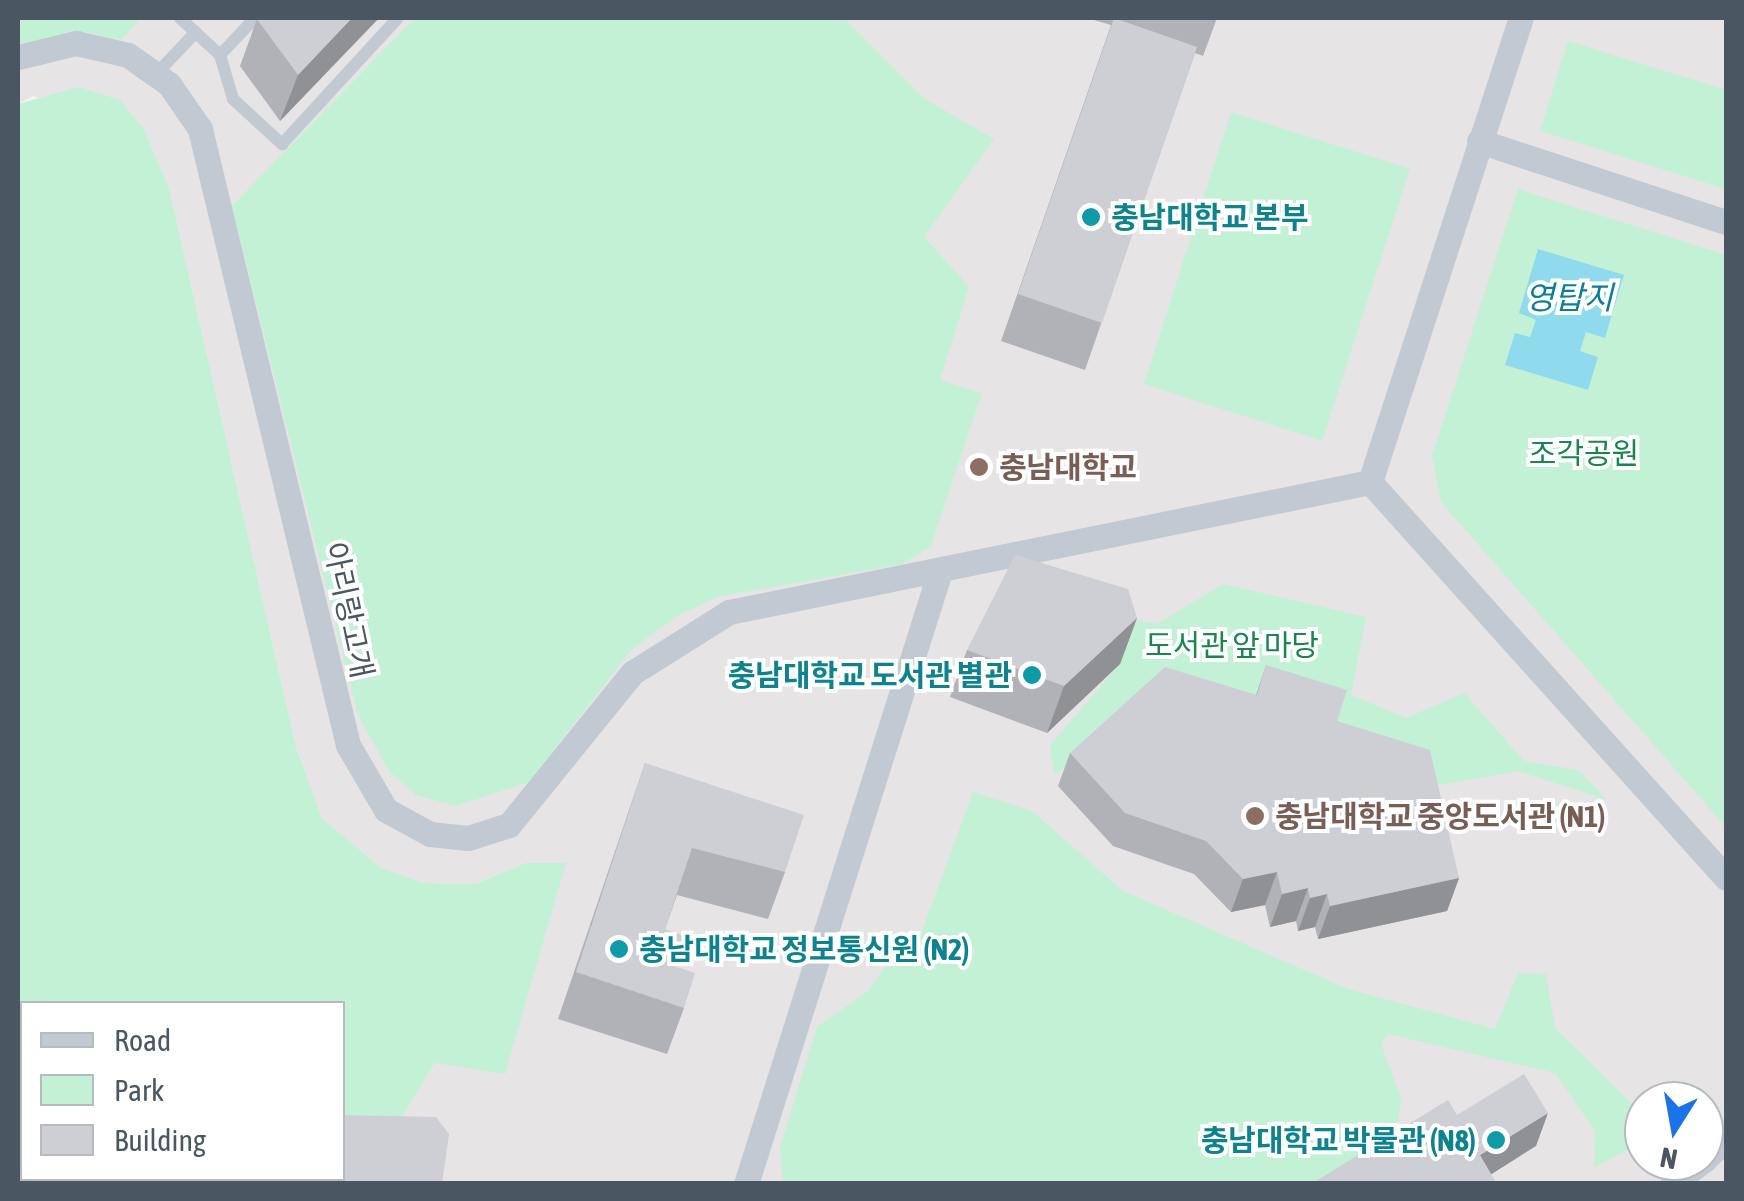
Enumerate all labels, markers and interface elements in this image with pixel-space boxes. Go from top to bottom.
place label: 충남대학교 본부 [1111,199,1308,235]
marker: 충남대학교 본부 [1080,206,1102,228]
water label: 영탑지 [1525,279,1613,317]
park label: 조각공원 [1529,435,1639,471]
place label: 충남대학교 [999,449,1137,485]
marker: 충남대학교 [968,456,990,478]
street label: 아리랑고개 [317,539,381,681]
park label: 도서관 앞 마당 [1145,627,1319,663]
place label: 충남대학교 도서관 별관 [728,657,1012,693]
marker: 충남대학교 도서관 별관 [1021,664,1043,686]
place label: 충남대학교 중앙도서관 (N1) [1275,798,1605,834]
marker: 충남대학교 중앙도서관 (N1) [1244,805,1266,827]
place label: 충남대학교 정보통신원 (N2) [639,931,969,967]
marker: 충남대학교 정보통신원 (N2) [608,938,630,960]
legend [20,1001,345,1181]
text: Road [114,1023,171,1057]
text: Park [114,1073,164,1107]
north arrow [1624,1081,1724,1181]
place label: 충남대학교 박물관 (N8) [1201,1122,1476,1158]
text: Building [114,1123,206,1157]
marker: 충남대학교 박물관 (N8) [1485,1129,1507,1151]
text: N [1657,1141,1680,1176]

